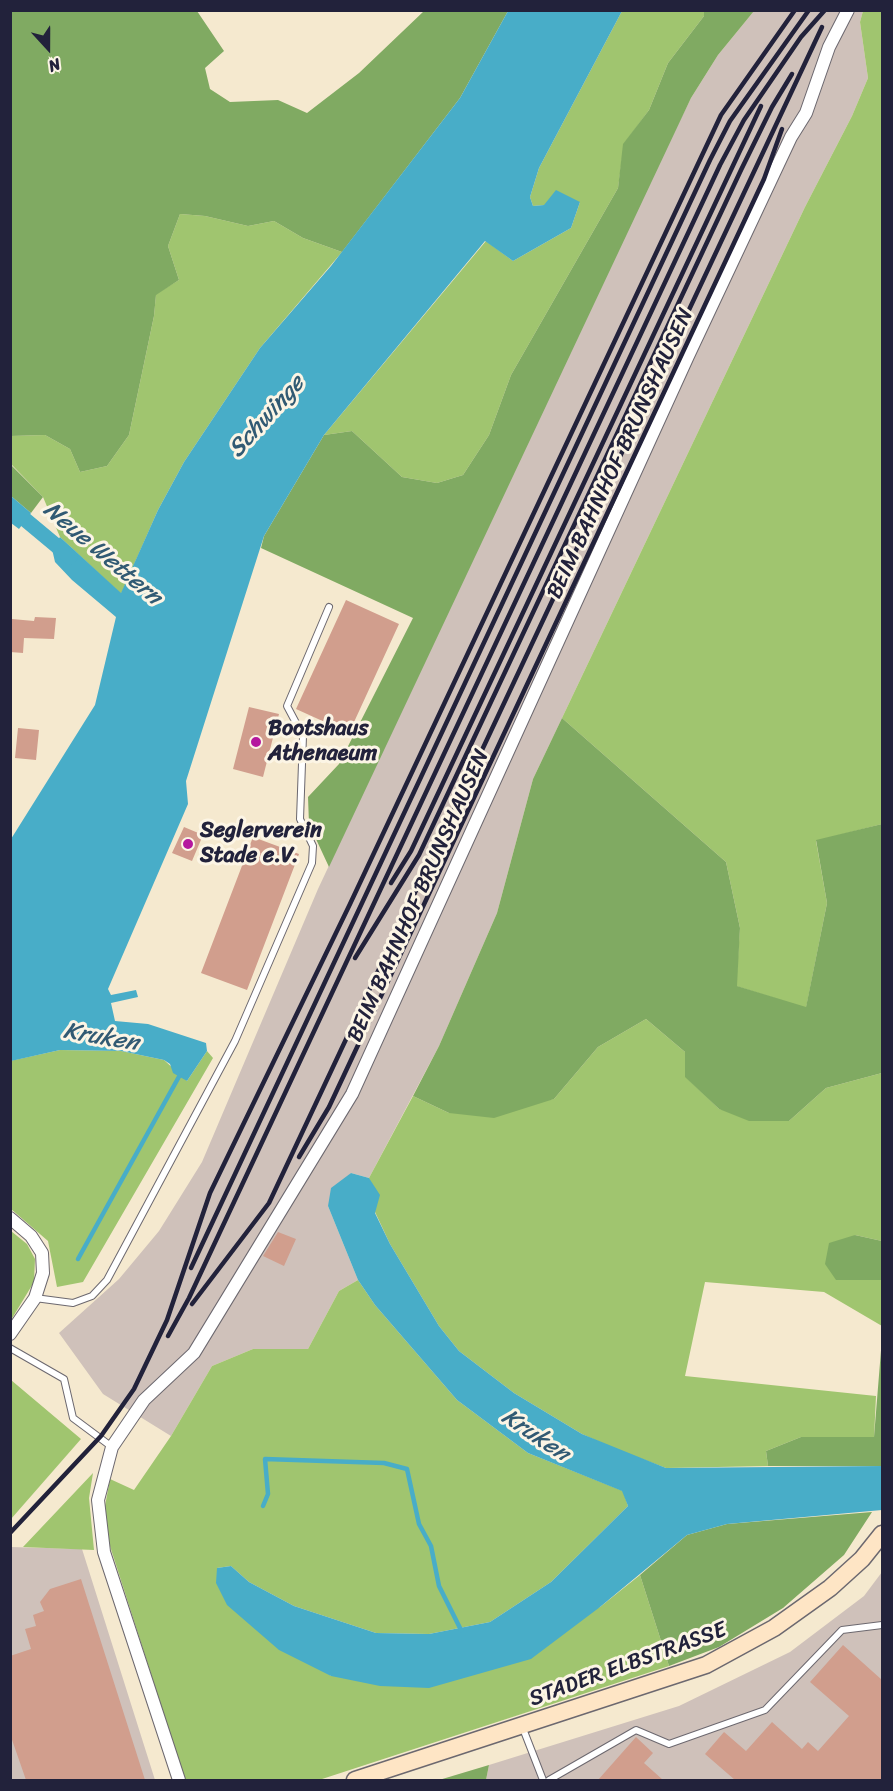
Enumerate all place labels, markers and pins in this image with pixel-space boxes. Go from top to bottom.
place label: Bootshaus Athenaeum [268,716,377,768]
marker: Bootshaus Athenaeum [249,735,263,749]
place label: Seglerverein Stade e.V. [200,818,322,870]
marker: Seglerverein Stade e.V. [181,837,195,851]

